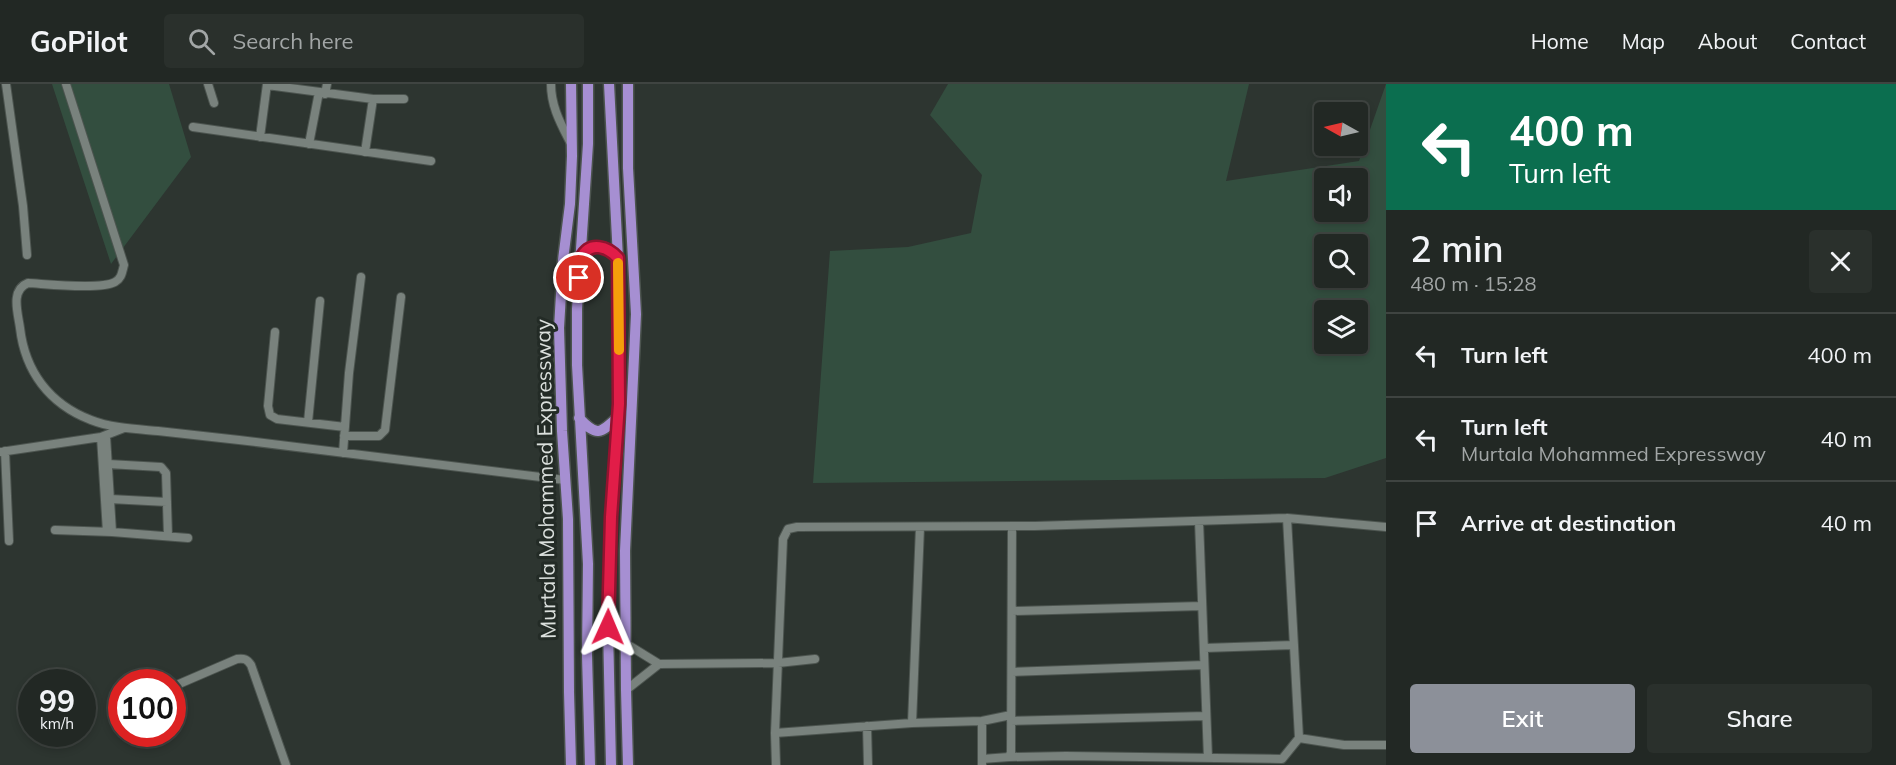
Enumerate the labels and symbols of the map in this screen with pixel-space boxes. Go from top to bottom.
north arrow [1314,102,1368,156]
pin [553,252,604,303]
street label: Murtala Mohammed Expressway [529,319,561,639]
position arrow [576,595,640,659]
speed limit sign: 100 [108,669,186,747]

